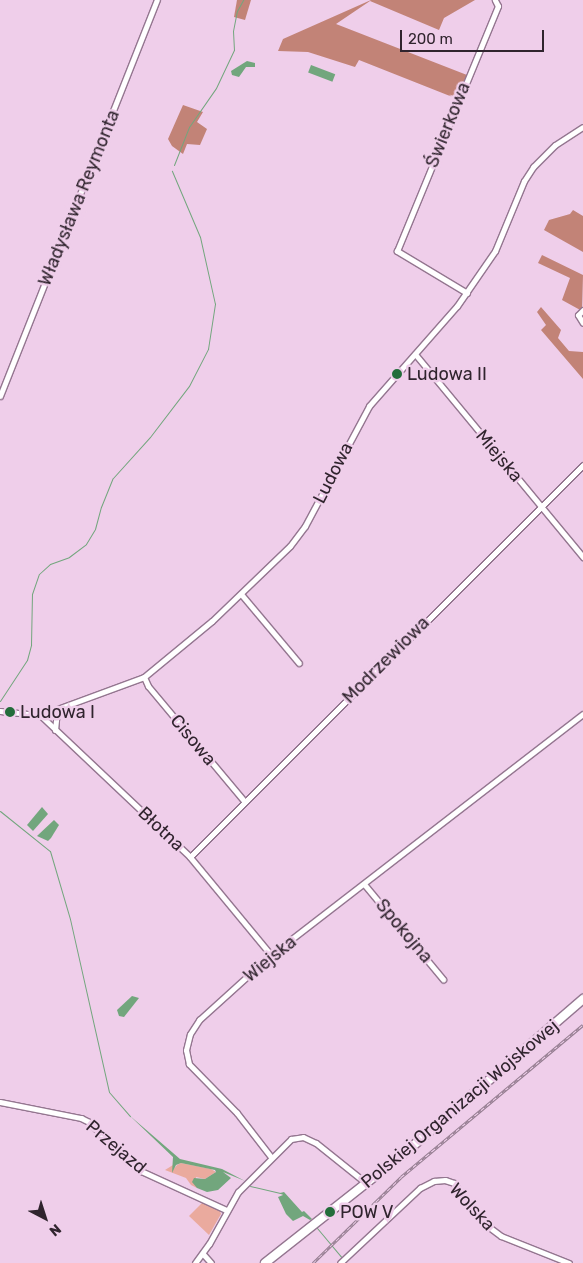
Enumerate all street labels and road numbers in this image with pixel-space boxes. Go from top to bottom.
street label: Świerkowa [421,79,475,171]
street label: Władysława Reymonta [34,107,124,289]
street label: Miejska [471,425,527,487]
street label: Ludowa [308,439,358,507]
street label: Modrzewiowa [338,612,434,708]
street label: Cisowa [166,710,220,770]
street label: Błotna [133,802,189,856]
street label: Spokojna [371,895,437,967]
street label: Wiejska [239,931,301,987]
street label: Polskiej Organizacji Wojskowej [357,1015,563,1193]
street label: Przejazd [82,1116,150,1178]
street label: Wolska [445,1179,499,1235]

